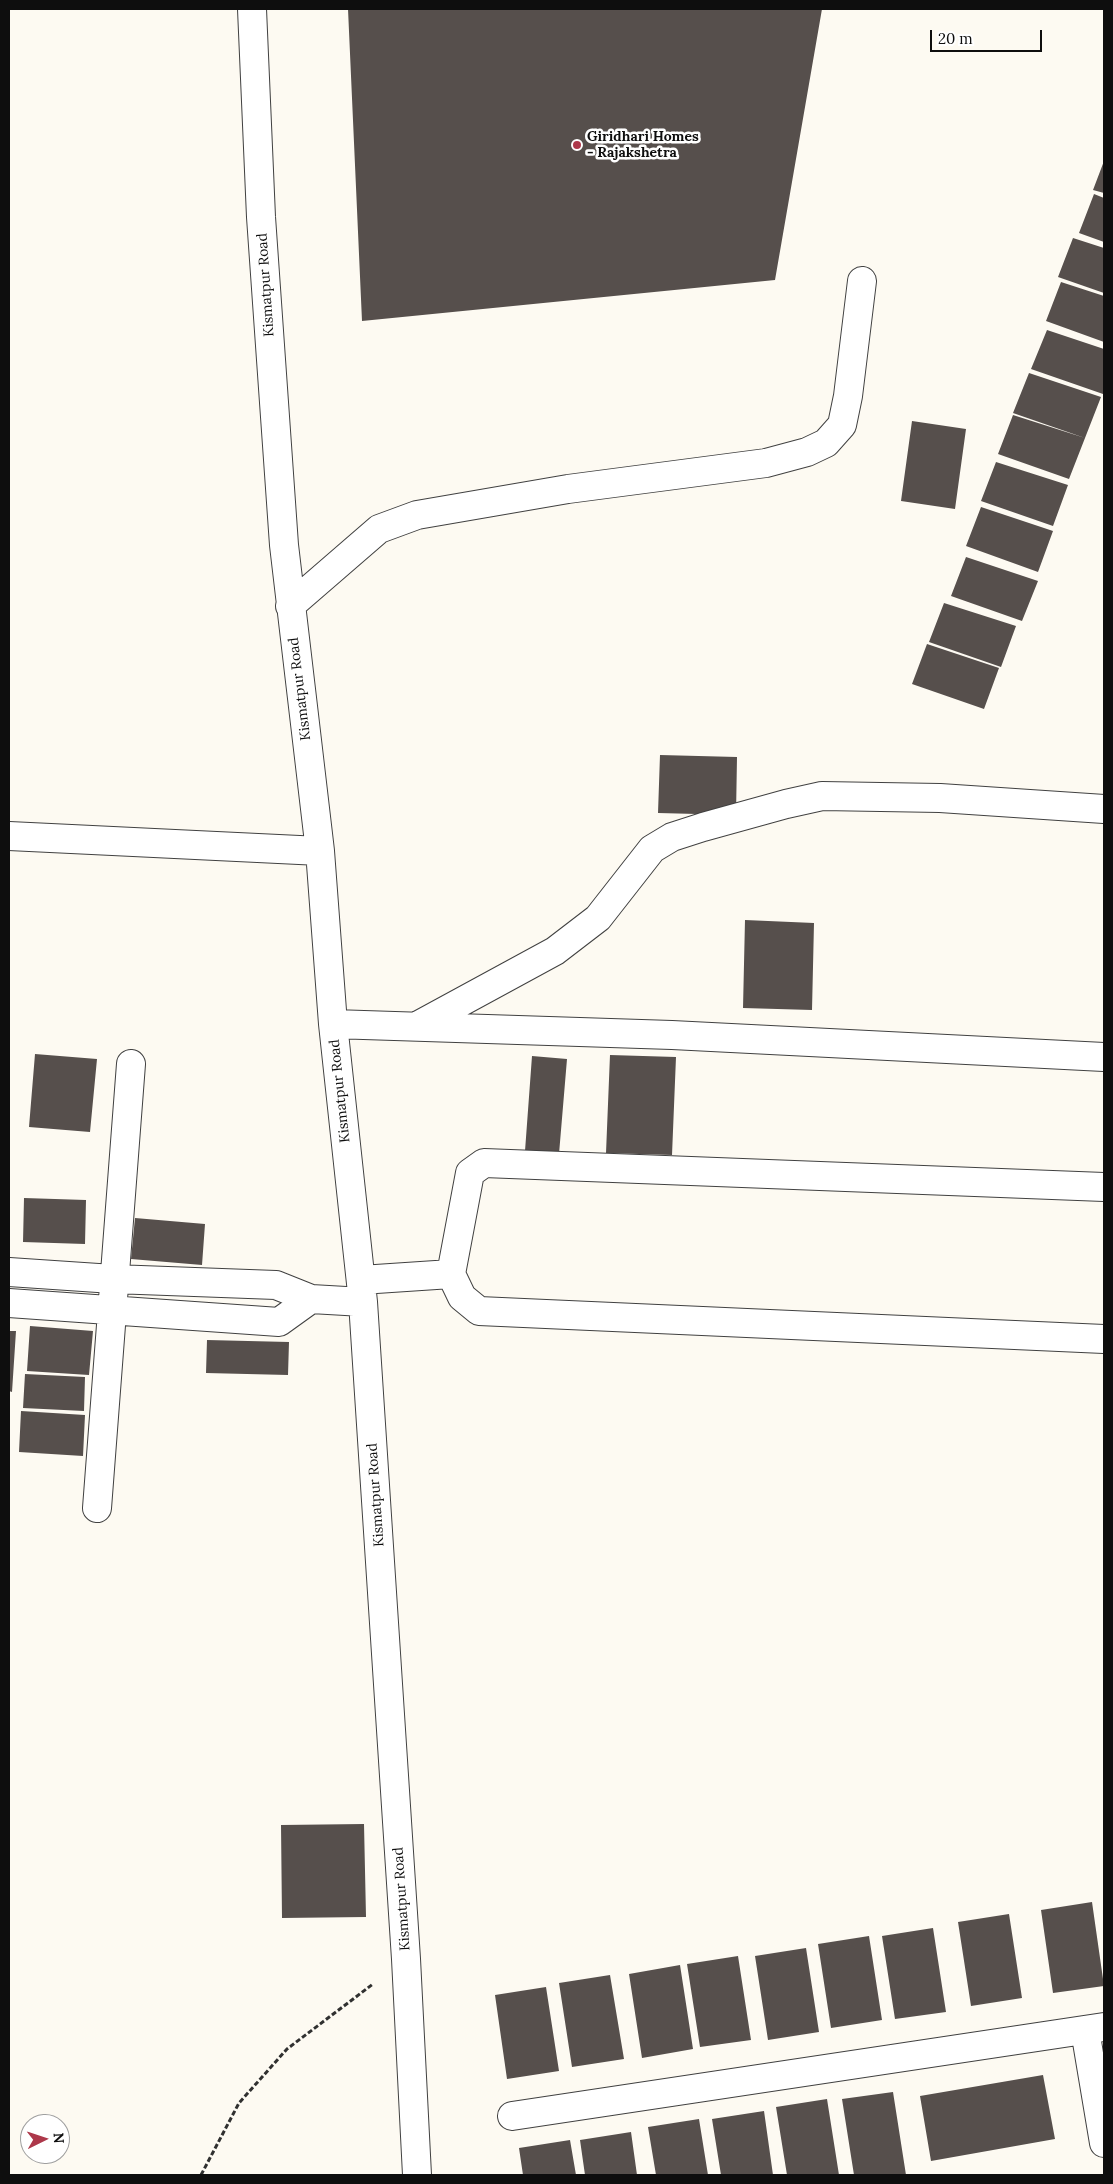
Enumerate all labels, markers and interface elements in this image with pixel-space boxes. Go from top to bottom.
scale bar [933,20,1046,52]
text: 20 m [938,29,973,48]
place label: Giridhari Homes - Rajakshetra [587,129,699,162]
marker: Giridhari Homes - Rajakshetra [571,139,583,151]
street label: Kismatpur Road [254,233,278,337]
street label: Kismatpur Road [285,636,315,742]
street label: Kismatpur Road [326,1038,354,1144]
street label: Kismatpur Road [364,1443,388,1547]
street label: Kismatpur Road [390,1847,414,1951]
north arrow [20,2114,70,2164]
text: N [50,2132,68,2144]

